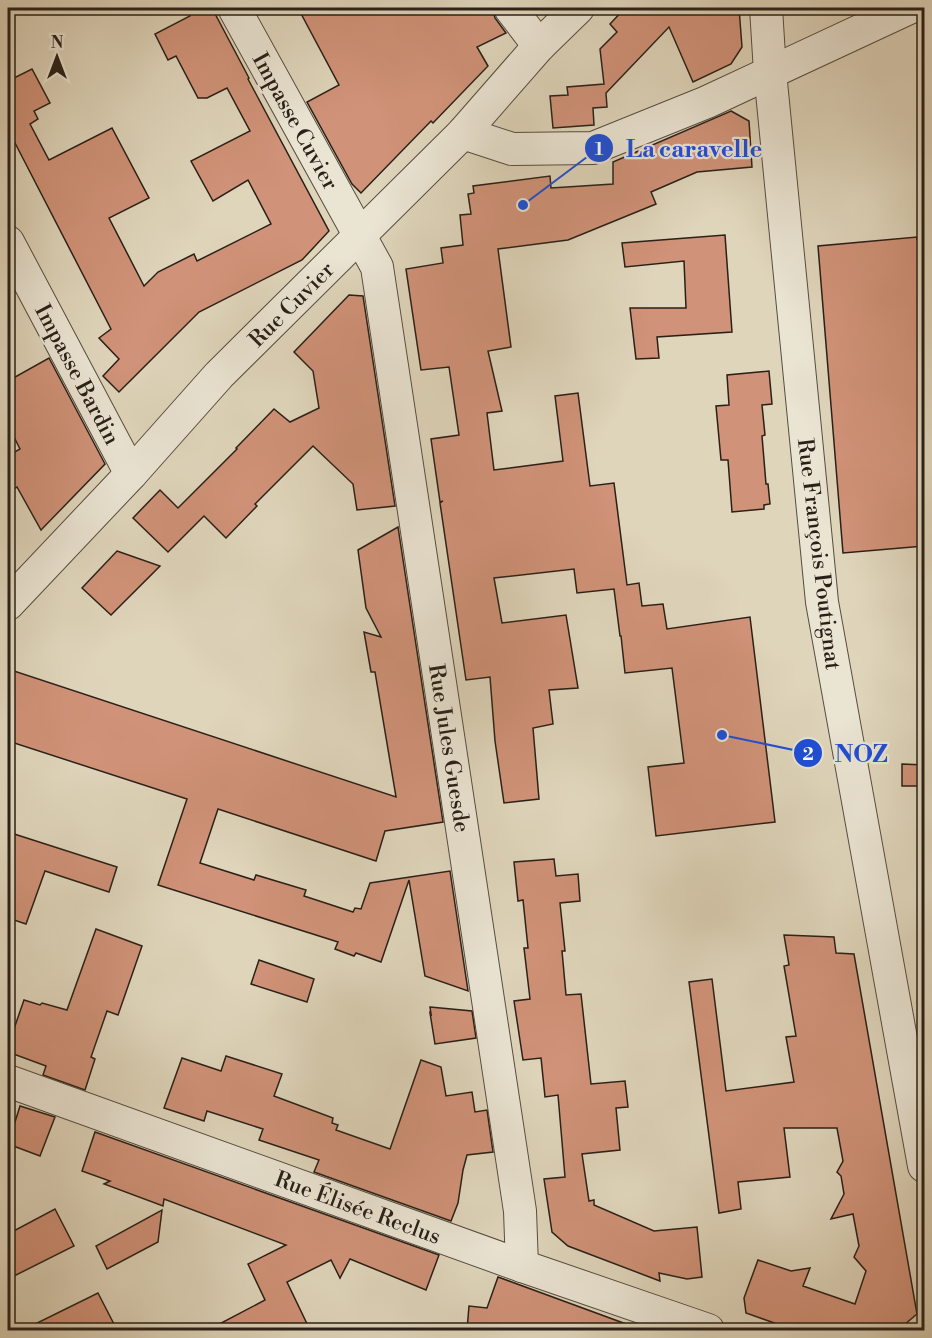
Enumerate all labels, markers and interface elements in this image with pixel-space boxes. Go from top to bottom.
north arrow [27,27,87,87]
text: N [51,33,64,53]
street label: Impasse Cuvier [246,48,344,195]
callout: La caravelle [584,127,775,169]
text: La caravelle [626,135,762,165]
text: 1 [595,138,604,161]
street label: Rue Cuvier [244,257,340,353]
street label: Impasse Bardin [28,300,125,450]
street label: Rue François Poutignat [791,437,846,672]
street label: Rue Jules Guesde [422,662,475,834]
callout: NOZ [793,732,899,774]
text: NOZ [835,740,888,770]
text: 2 [802,743,814,766]
street label: Rue Élisée Reclus [271,1165,444,1251]

